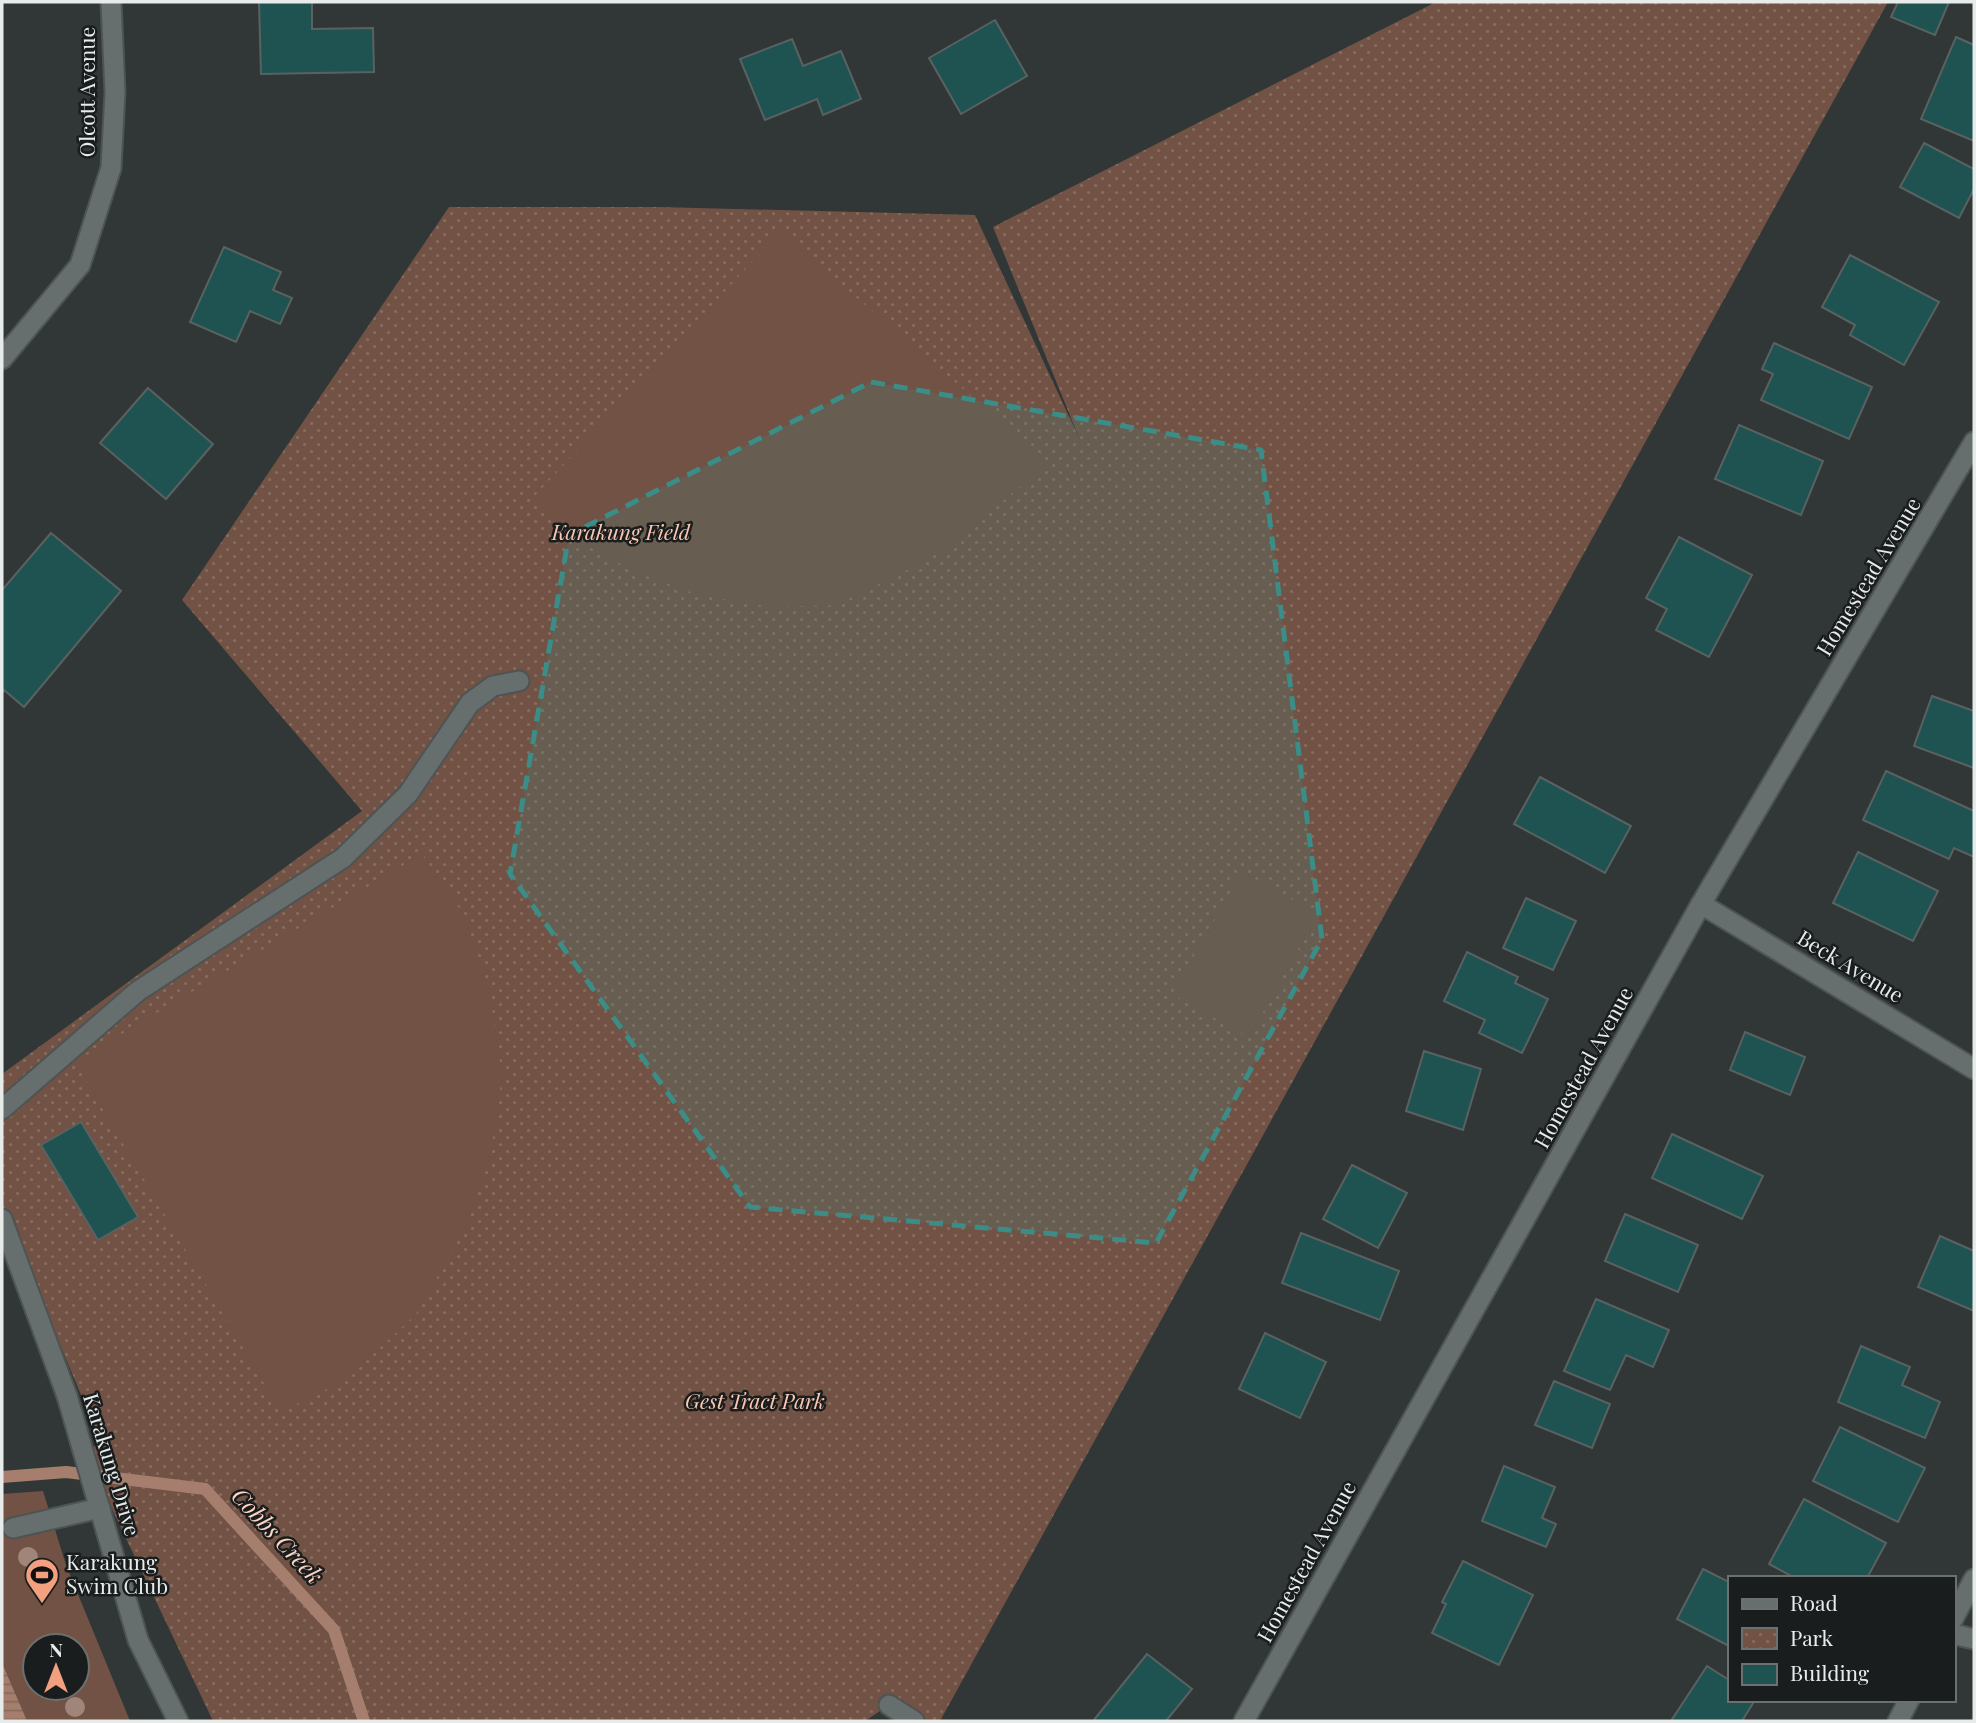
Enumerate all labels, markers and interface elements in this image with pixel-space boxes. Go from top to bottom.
street label: Olcott Avenue [72,27,100,157]
street label: Homestead Avenue [1809,492,1926,660]
park label: Karakung Field [551,517,691,545]
street label: Beck Avenue [1793,923,1909,1008]
street label: Homestead Avenue [1526,981,1638,1153]
park label: Gest Tract Park [685,1386,825,1414]
street label: Karakung Drive [78,1390,148,1539]
street label: Homestead Avenue [1249,1475,1361,1647]
water label: Cobbs Creek [226,1480,331,1590]
place label: Karakung Swim Club [66,1547,168,1599]
sports icon: Karakung Swim Club [23,1556,61,1605]
legend [1728,1576,1955,1702]
text: Road [1790,1588,1838,1616]
text: Park [1790,1623,1834,1651]
north arrow [21,1632,91,1702]
text: N [49,1636,63,1662]
text: Building [1790,1658,1869,1686]

